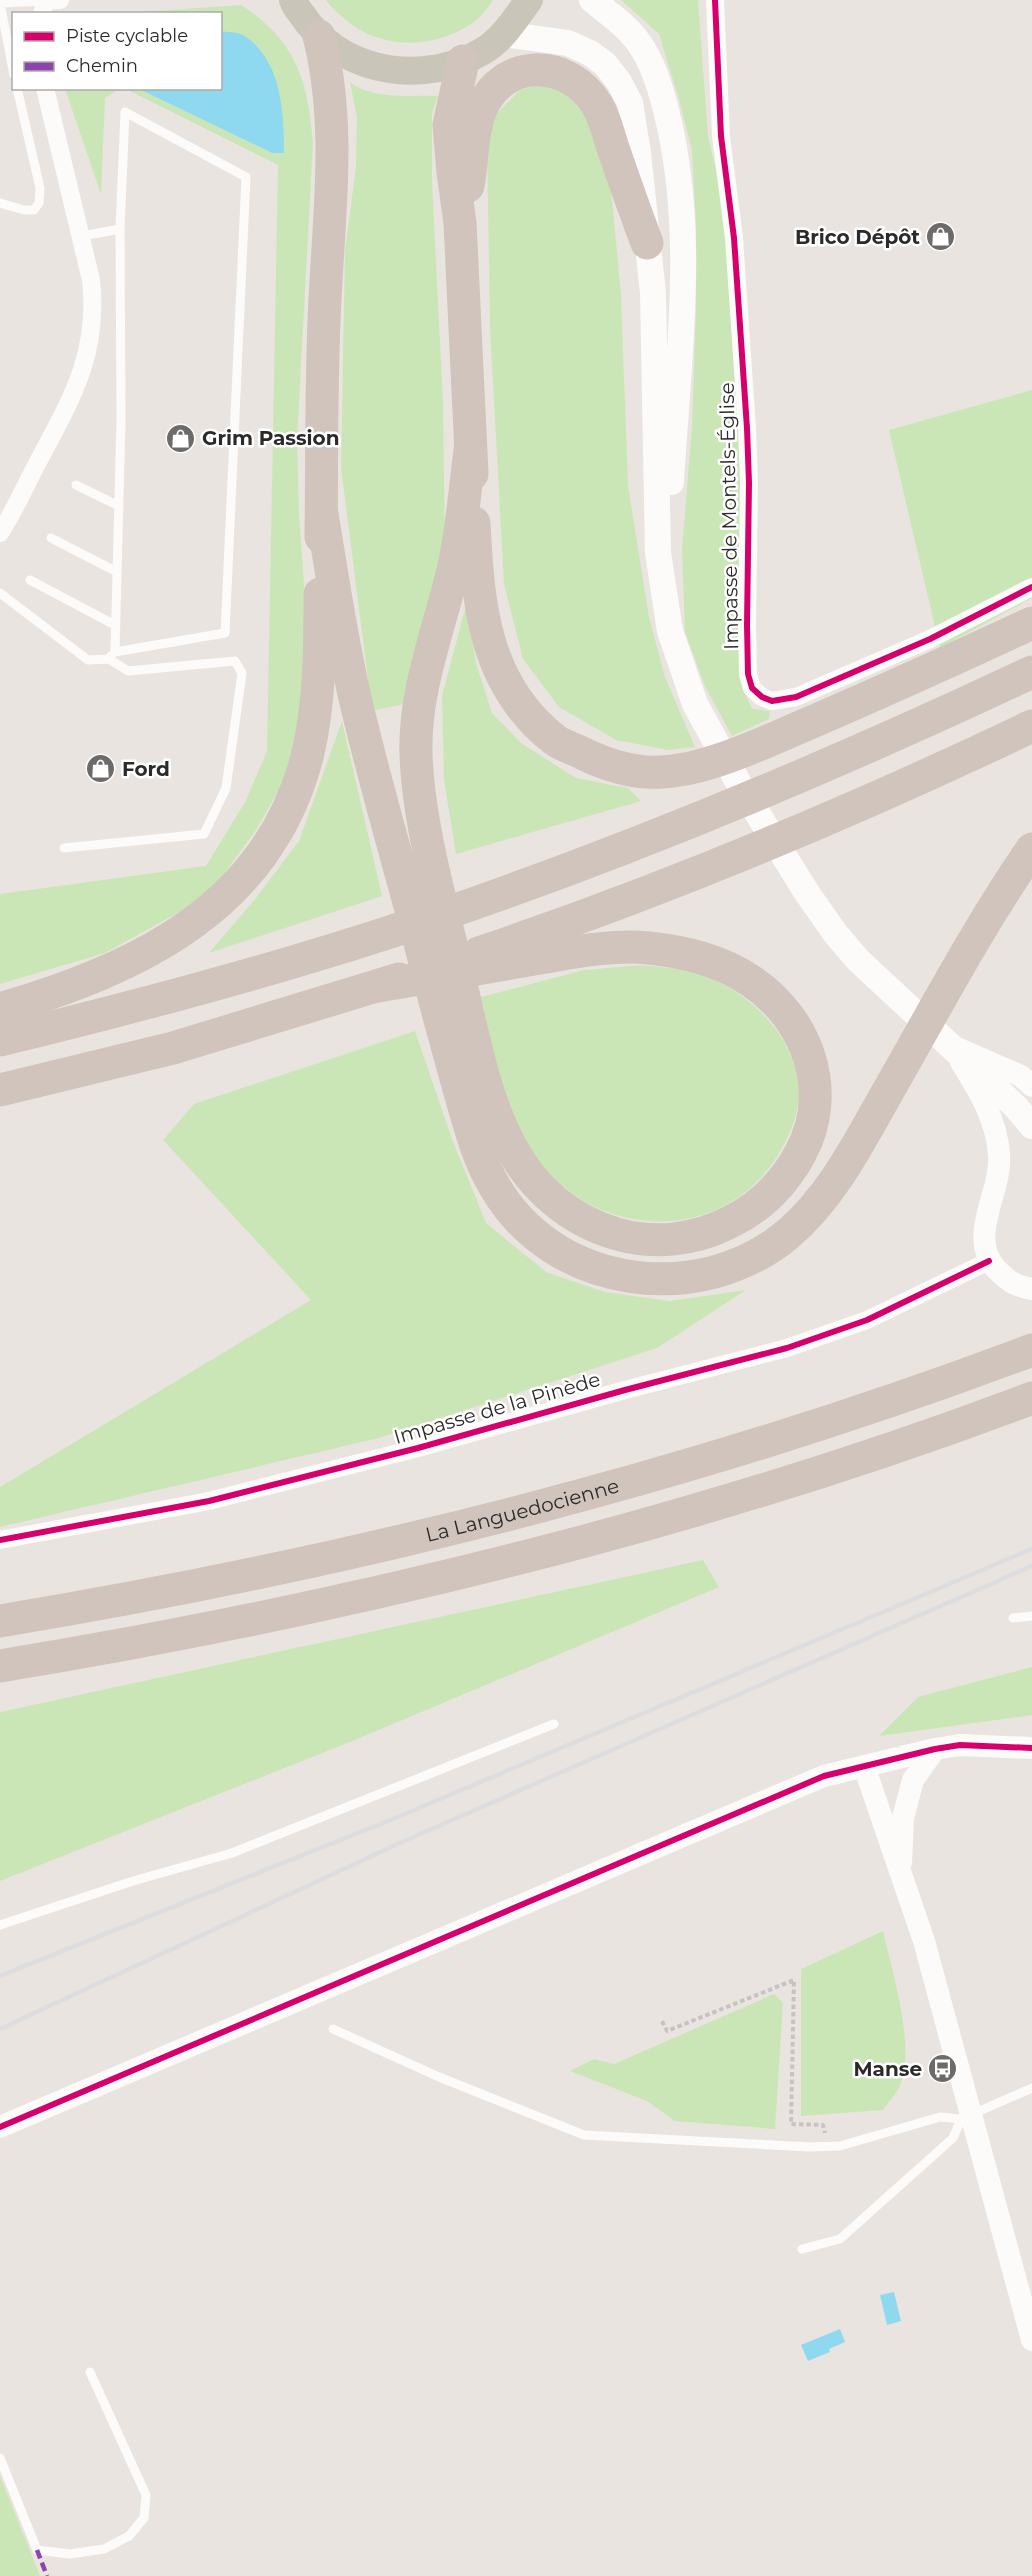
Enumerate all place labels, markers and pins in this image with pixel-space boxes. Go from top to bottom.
shop icon: Brico Dépôt [925,221,957,253]
place label: Brico Dépôt [795,225,920,249]
shop icon: Grim Passion [165,422,197,454]
place label: Grim Passion [202,426,340,450]
shop icon: Ford [85,753,117,785]
place label: Ford [122,757,170,781]
bus stop icon: Manse [927,2053,959,2085]
place label: Manse [854,2057,922,2081]

